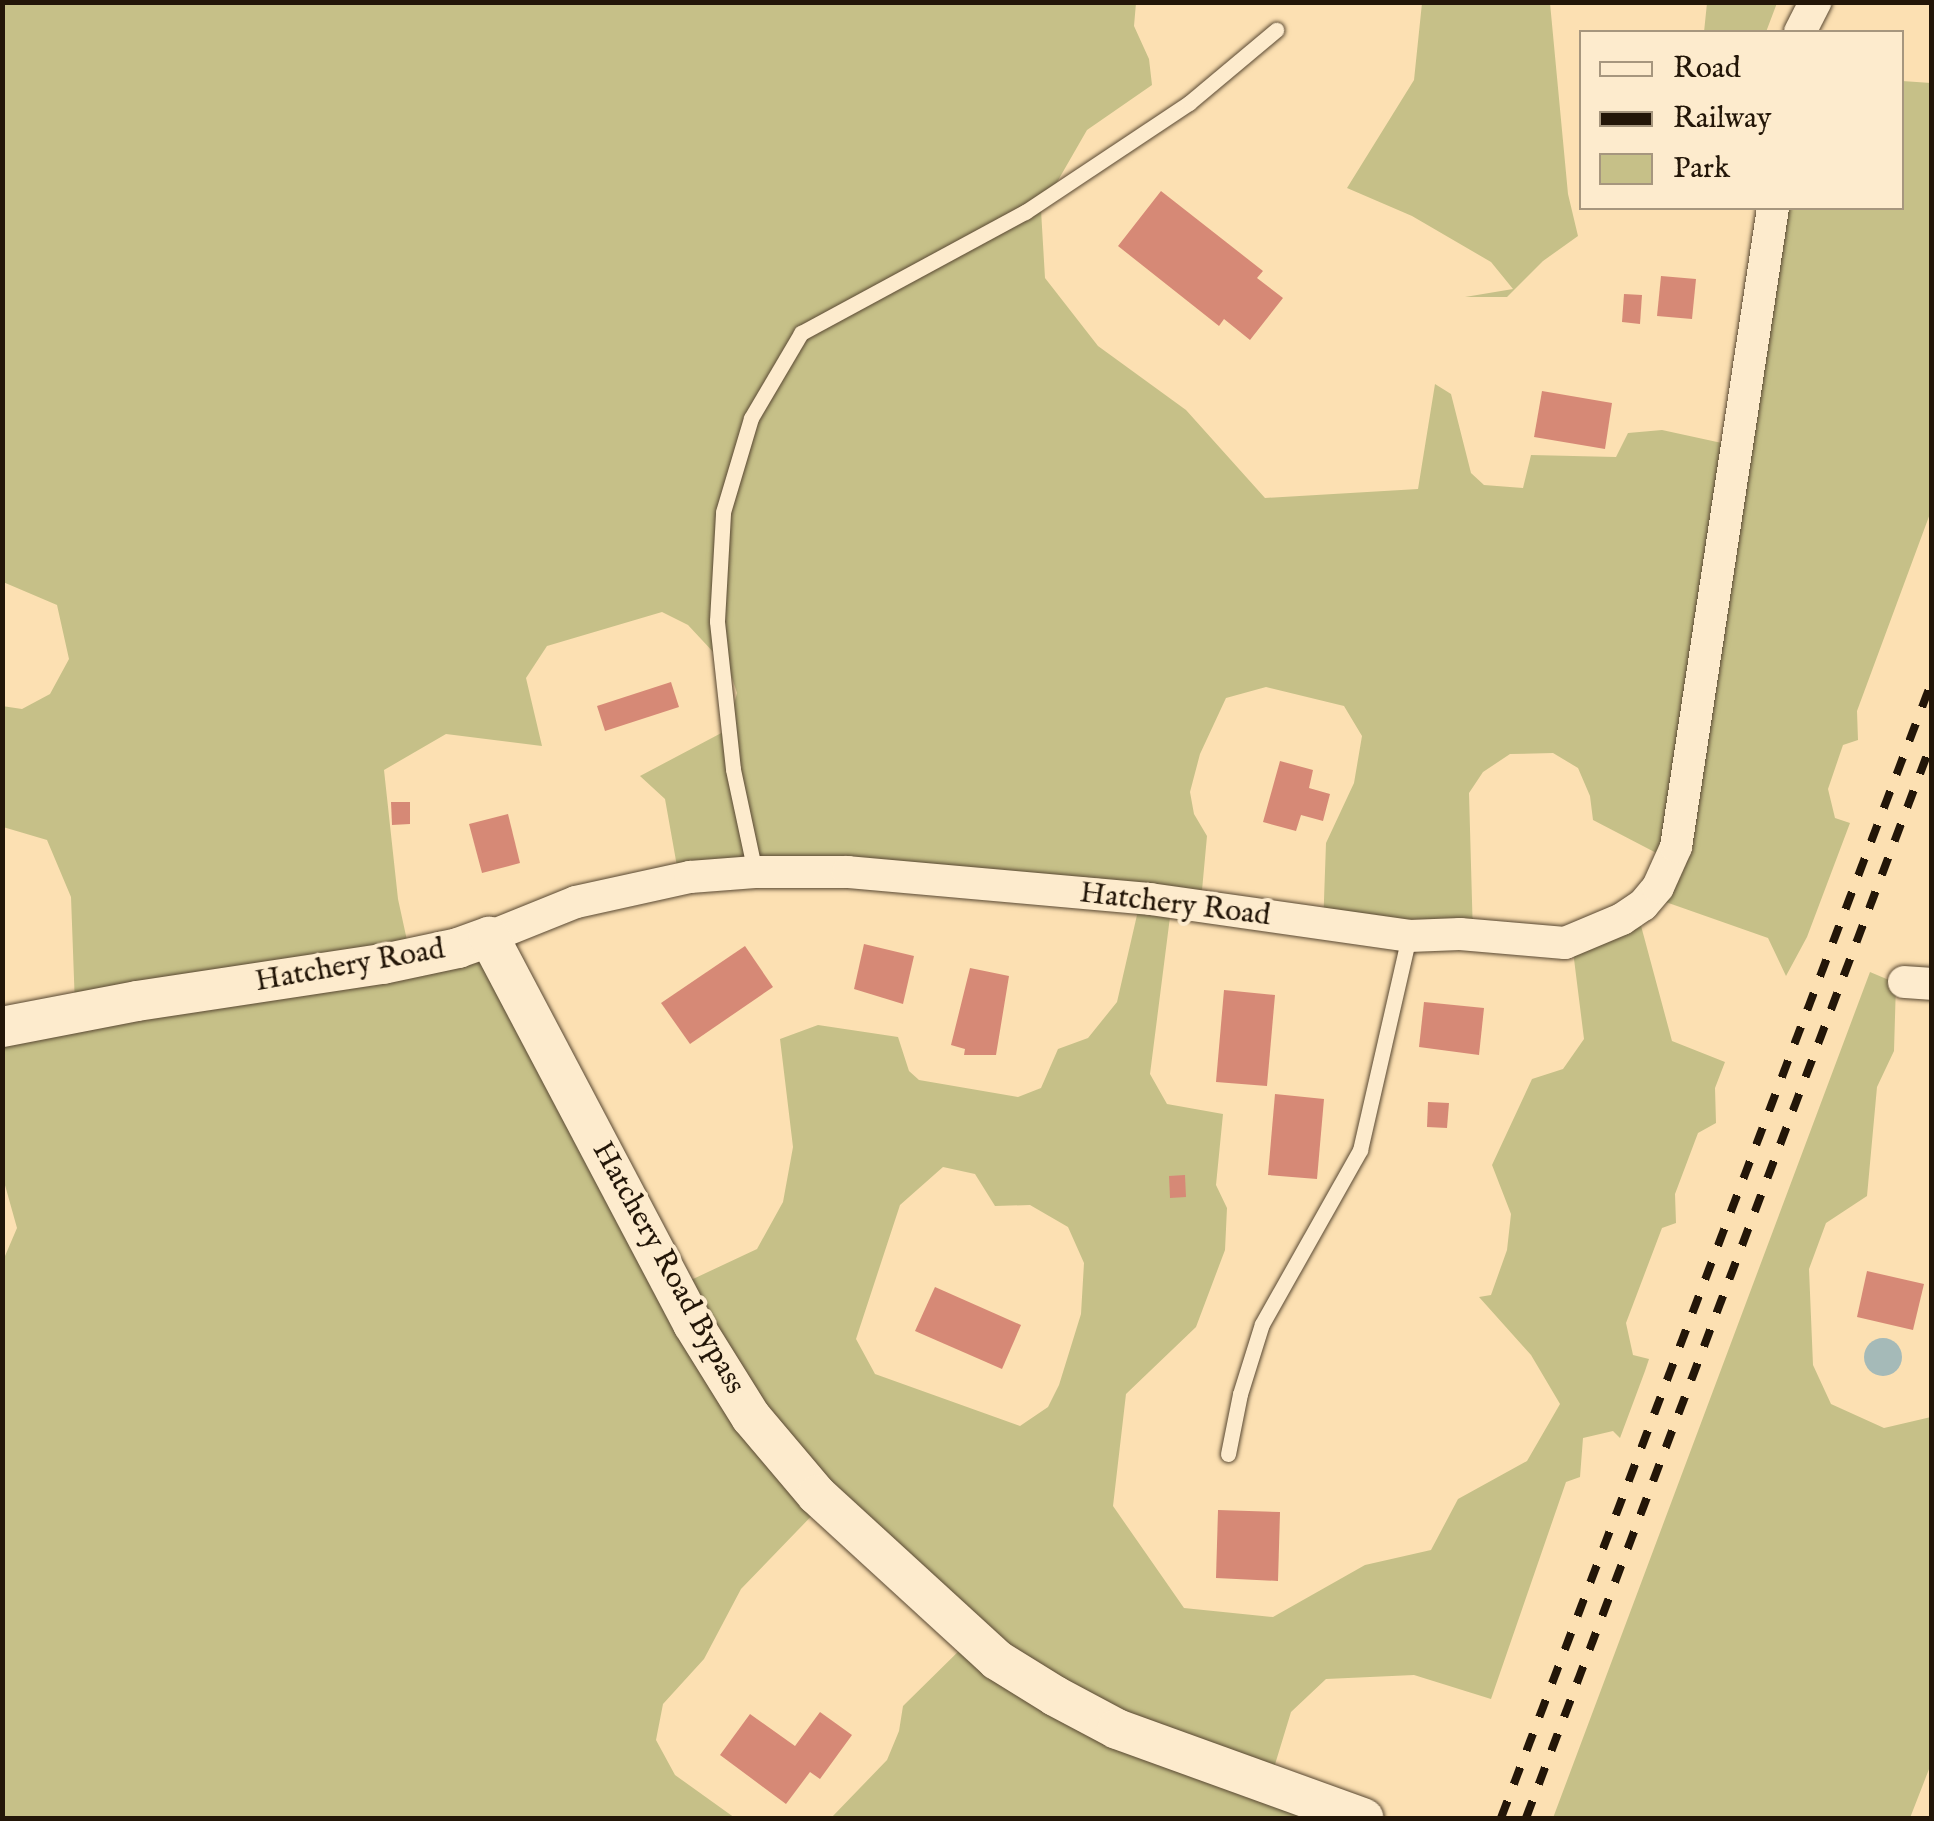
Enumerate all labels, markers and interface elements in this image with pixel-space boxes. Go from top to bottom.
legend [1579,30,1904,210]
text: Road [1673,50,1741,88]
text: Railway [1673,100,1771,138]
text: Park [1673,150,1730,188]
street label: Hatchery Road [1078,875,1272,935]
street label: Hatchery Road [252,932,448,1000]
street label: Hatchery Road Bypass [584,1135,752,1401]

